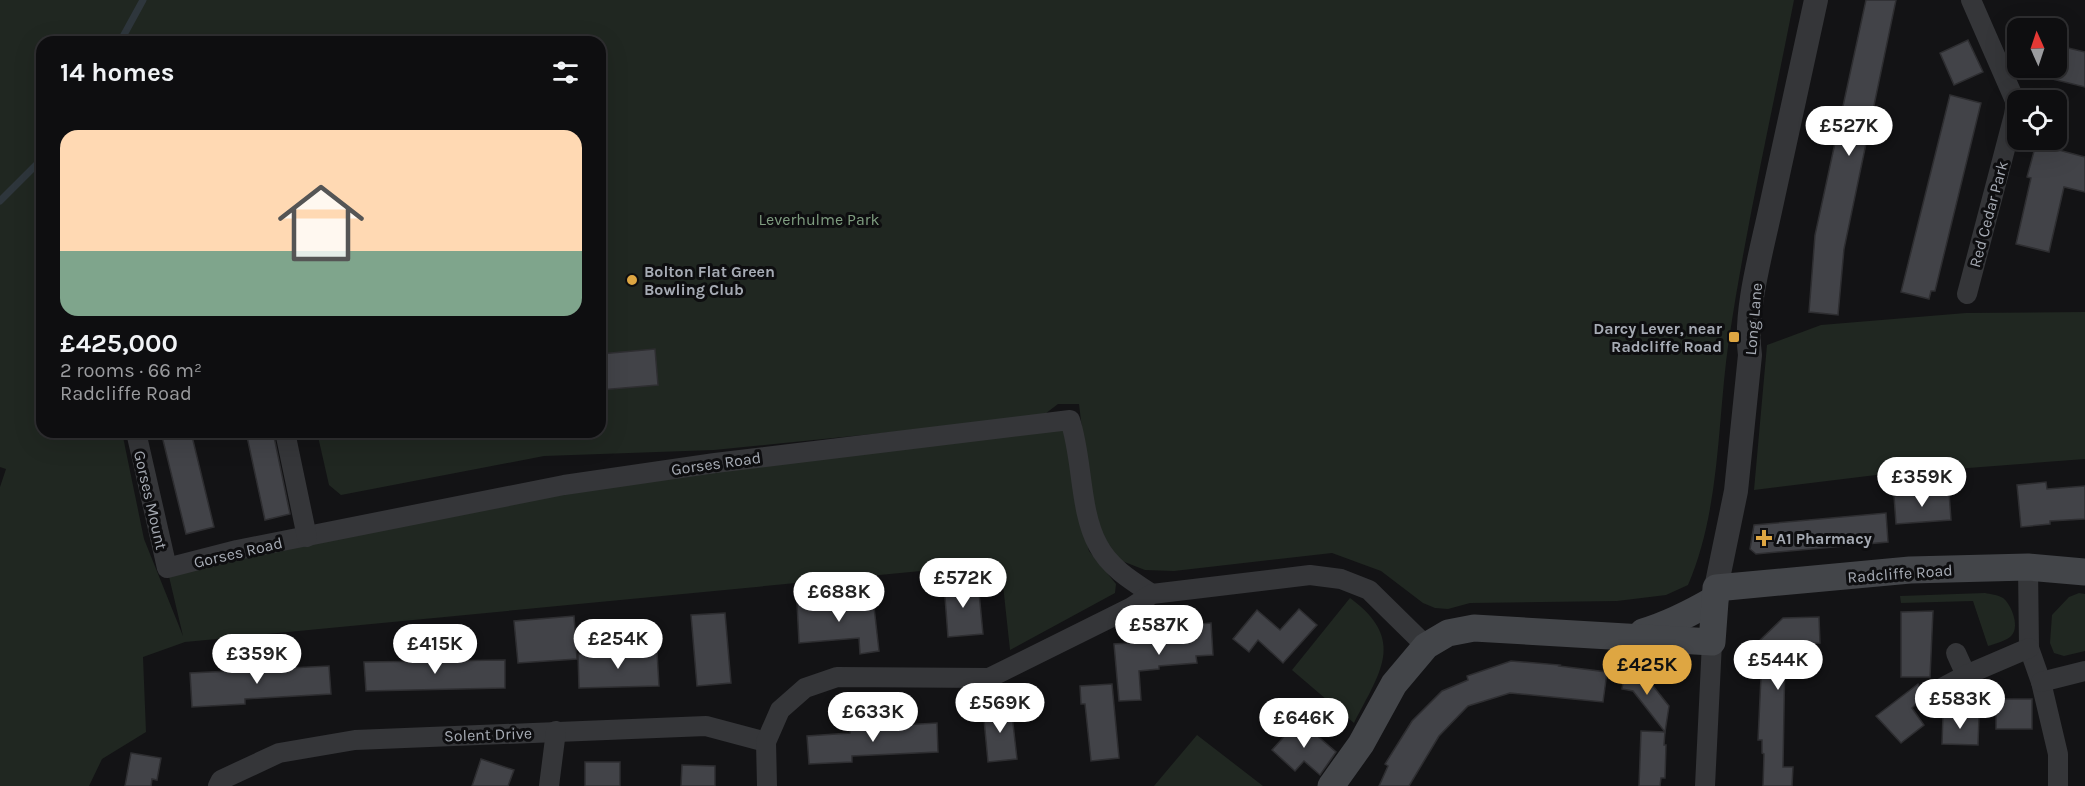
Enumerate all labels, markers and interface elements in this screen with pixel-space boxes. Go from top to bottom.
north arrow [2007,18,2067,78]
map controls [2007,18,2067,150]
icon: filters [549,56,582,89]
text: 14 homes [60,57,174,88]
button: locate [2007,90,2067,150]
pin: £527K [1807,106,1891,157]
text: £527K [1820,114,1878,137]
street label: Red Cedar Park [1965,159,2012,270]
icon: home [267,169,375,277]
park label: Leverhulme Park [758,210,880,229]
place label: Bolton Flat Green Bowling Club [644,262,775,299]
marker: Bolton Flat Green Bowling Club [625,273,639,287]
street label: Long Lane [1741,282,1766,356]
place label: Darcy Lever, near Radcliffe Road [1593,319,1723,356]
text: £425,000 [60,328,178,359]
marker: Darcy Lever, near Radcliffe Road [1727,330,1741,344]
text: 2 rooms · 66 m² [60,359,202,382]
text: Radcliffe Road [60,382,192,405]
street label: Gorses Road [670,448,762,479]
street label: Gorses Mount [130,449,171,552]
pin: £359K [1880,457,1964,508]
text: £359K [1891,465,1953,488]
place label: A1 Pharmacy [1776,529,1872,548]
marker: A1 Pharmacy [1757,531,1771,545]
street label: Gorses Road [192,533,284,572]
pin: £572K [921,558,1005,609]
street label: Radcliffe Road [1847,560,1953,587]
text: £572K [934,566,992,589]
pin: £688K [797,572,881,623]
text: £688K [807,580,871,603]
pin: £587K [1117,605,1201,656]
text: £587K [1129,613,1189,636]
pin: £254K [576,619,660,670]
pin: £415K [393,624,477,675]
text: £254K [588,627,648,650]
text: £415K [407,632,463,655]
pin: £359K [215,634,299,685]
pin: £544K [1736,640,1820,691]
text: £359K [226,642,288,665]
pin: £425K [1605,645,1689,696]
text: £544K [1748,648,1808,671]
text: £425K [1617,653,1677,676]
pin: £583K [1918,679,2002,730]
pin: £569K [958,683,1042,734]
text: £583K [1929,687,1991,710]
text: £569K [969,691,1031,714]
pin: £633K [831,692,915,743]
pin: £646K [1262,698,1346,749]
text: £633K [842,700,904,723]
text: £646K [1273,706,1335,729]
street label: Solent Drive [444,723,532,746]

